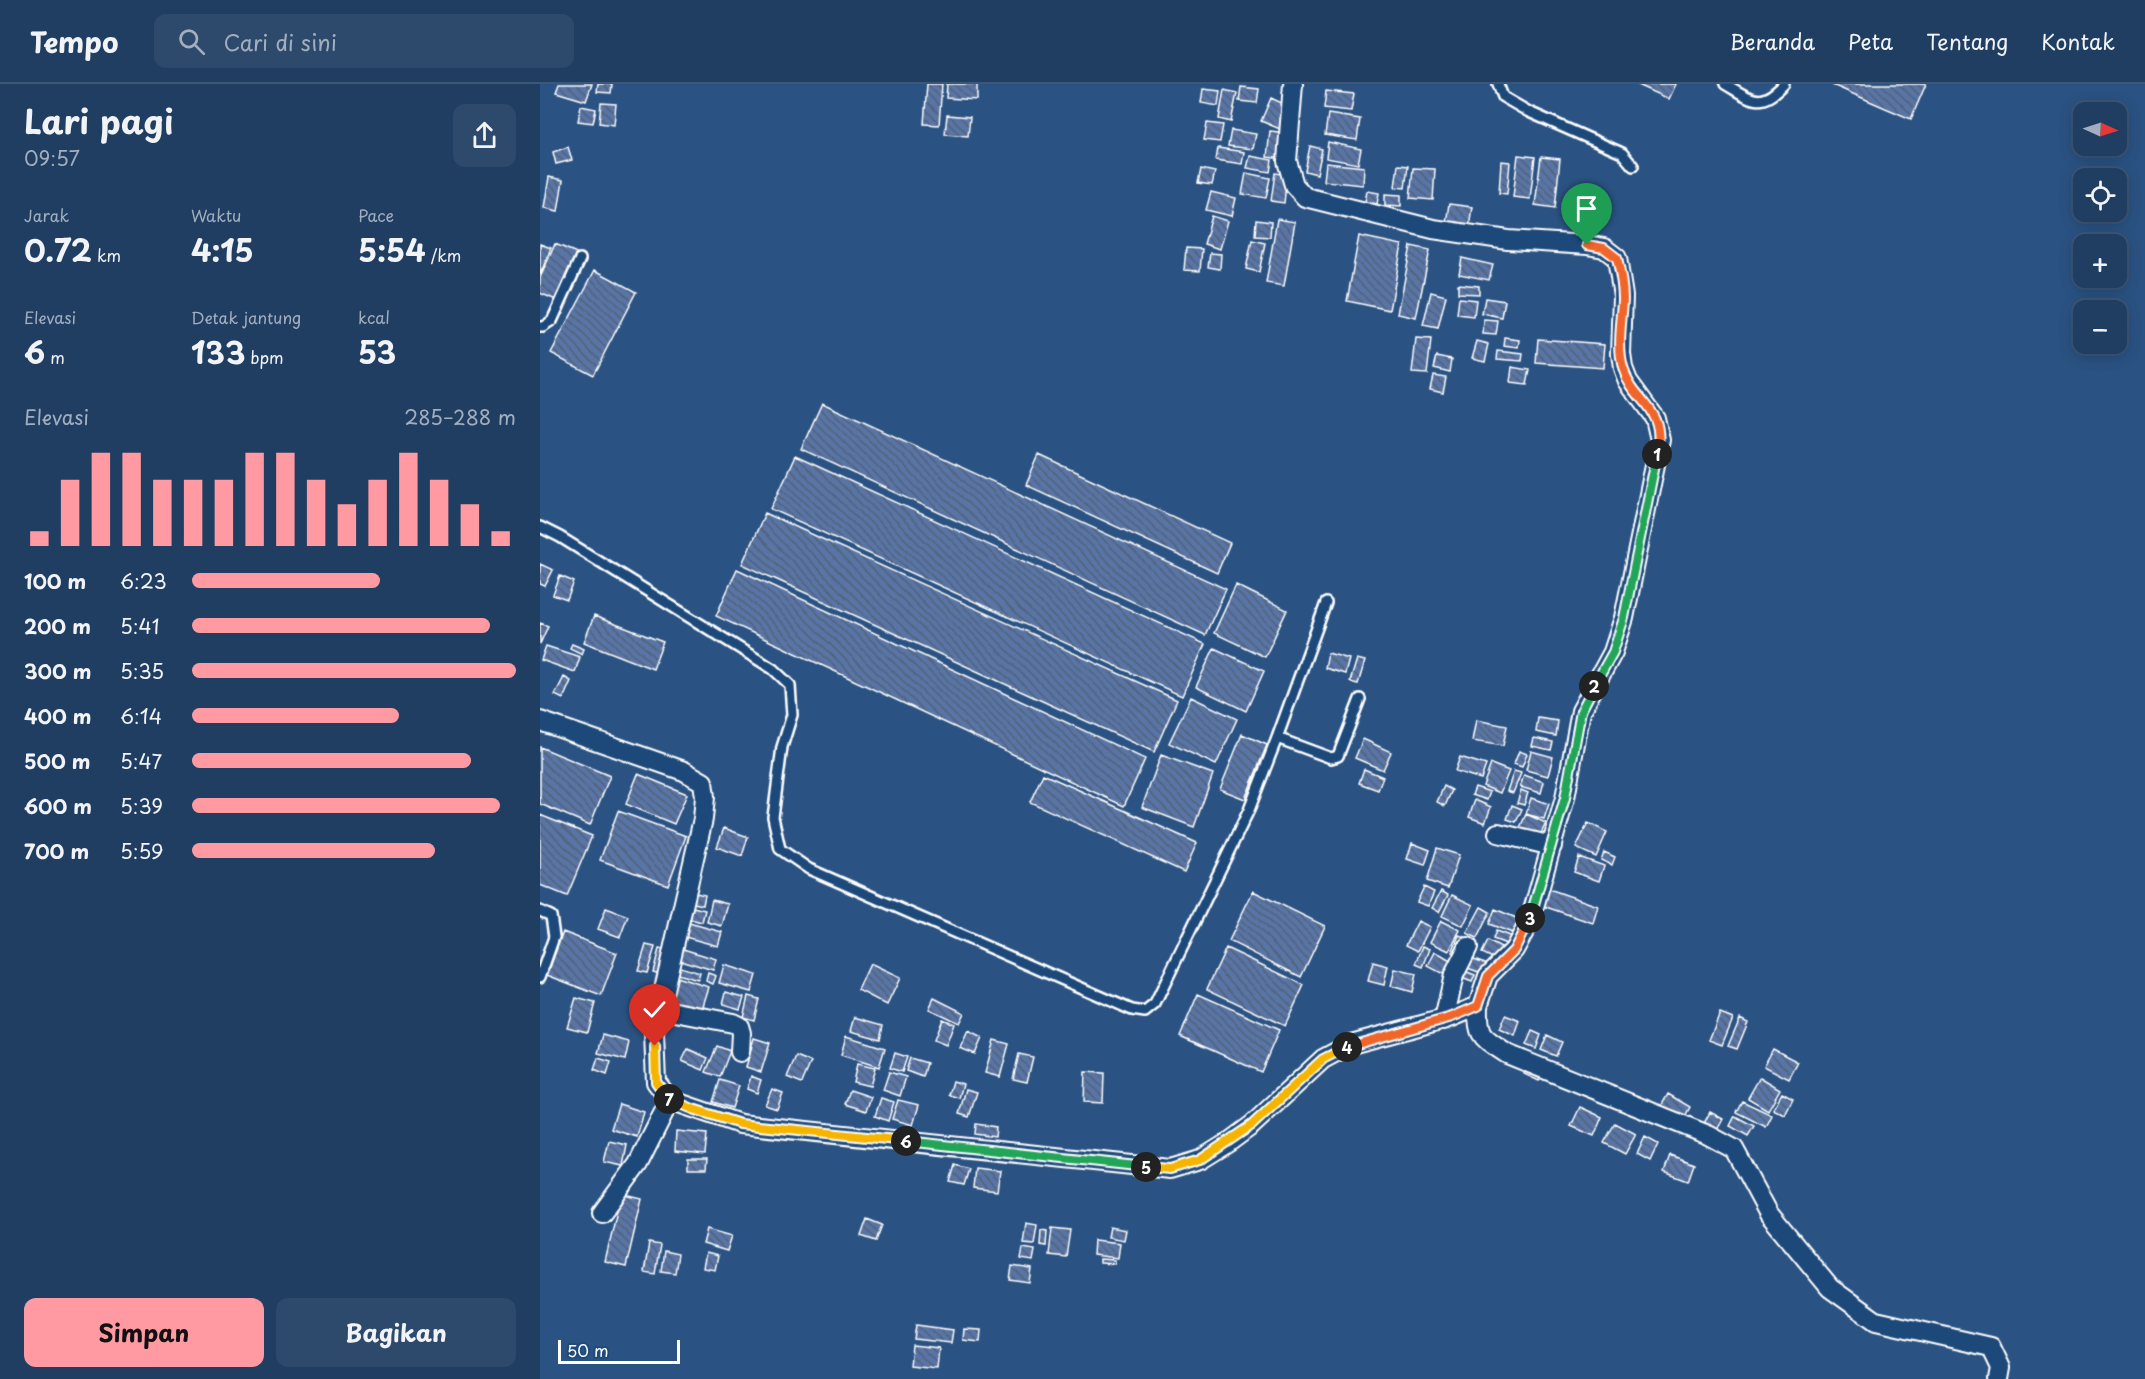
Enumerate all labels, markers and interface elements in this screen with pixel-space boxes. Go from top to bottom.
search box [154,14,574,68]
text: Tempo [30,20,118,63]
icon: search [175,25,208,58]
text: Cari di sini [223,25,337,58]
text: Beranda [1730,25,1815,57]
text: Peta [1848,25,1893,57]
text: Tentang [1926,25,2008,57]
text: Kontak [2041,25,2115,57]
text: Lari pagi [24,95,174,145]
north arrow [2073,102,2127,156]
map controls [2073,102,2127,354]
button: share [453,104,516,167]
text: 09:57 [24,143,80,173]
button: locate [2073,168,2127,222]
pin [1561,183,1612,245]
icon: arrive [1570,192,1603,225]
text: Jarak [24,203,69,227]
text: Waktu [191,203,241,227]
text: Pace [358,203,394,227]
text: 0.72 [24,227,92,272]
text: 4:15 [191,227,254,272]
text: 5:54 [358,227,426,272]
button: + [2073,234,2127,288]
text: km [92,243,121,267]
text: /km [426,243,461,267]
button: − [2073,300,2127,354]
text: Elevasi [24,305,76,329]
text: Detak jantung [191,305,301,329]
text: kcal [358,305,390,329]
text: 6 [24,329,45,374]
text: 133 [191,329,245,374]
text: 53 [358,329,396,374]
text: m [45,345,65,369]
text: bpm [245,345,284,369]
text: Elevasi [24,402,89,432]
text: 285–288 m [404,402,516,432]
pin: 1 [1642,439,1672,469]
text: 1 [1653,442,1661,466]
text: 100 m [24,566,86,596]
text: 6:23 [120,566,167,596]
text: 200 m [24,611,91,641]
text: 5:41 [120,611,160,641]
text: 300 m [24,656,92,686]
text: 5:35 [120,656,164,686]
pin: 2 [1579,671,1609,701]
text: 2 [1588,674,1600,698]
text: 400 m [24,701,92,731]
text: 6:14 [120,701,162,731]
text: 500 m [24,746,91,776]
text: 5:47 [120,746,162,776]
text: 600 m [24,791,92,821]
text: 5:39 [120,791,163,821]
text: 700 m [24,836,89,866]
text: 5:59 [120,836,164,866]
pin: 3 [1515,903,1545,933]
text: 3 [1525,906,1535,930]
pin [629,984,680,1046]
icon: check [638,993,671,1026]
pin: 4 [1332,1032,1362,1062]
text: 4 [1342,1035,1352,1059]
pin: 7 [654,1084,684,1114]
text: 7 [664,1087,674,1111]
pin: 6 [891,1126,921,1156]
text: 6 [900,1129,912,1153]
pin: 5 [1131,1152,1161,1182]
text: 5 [1141,1155,1151,1179]
button: Simpan [24,1298,264,1367]
button: Bagikan [276,1298,516,1367]
scale bar [558,1337,680,1364]
text: 50 m [567,1338,608,1362]

